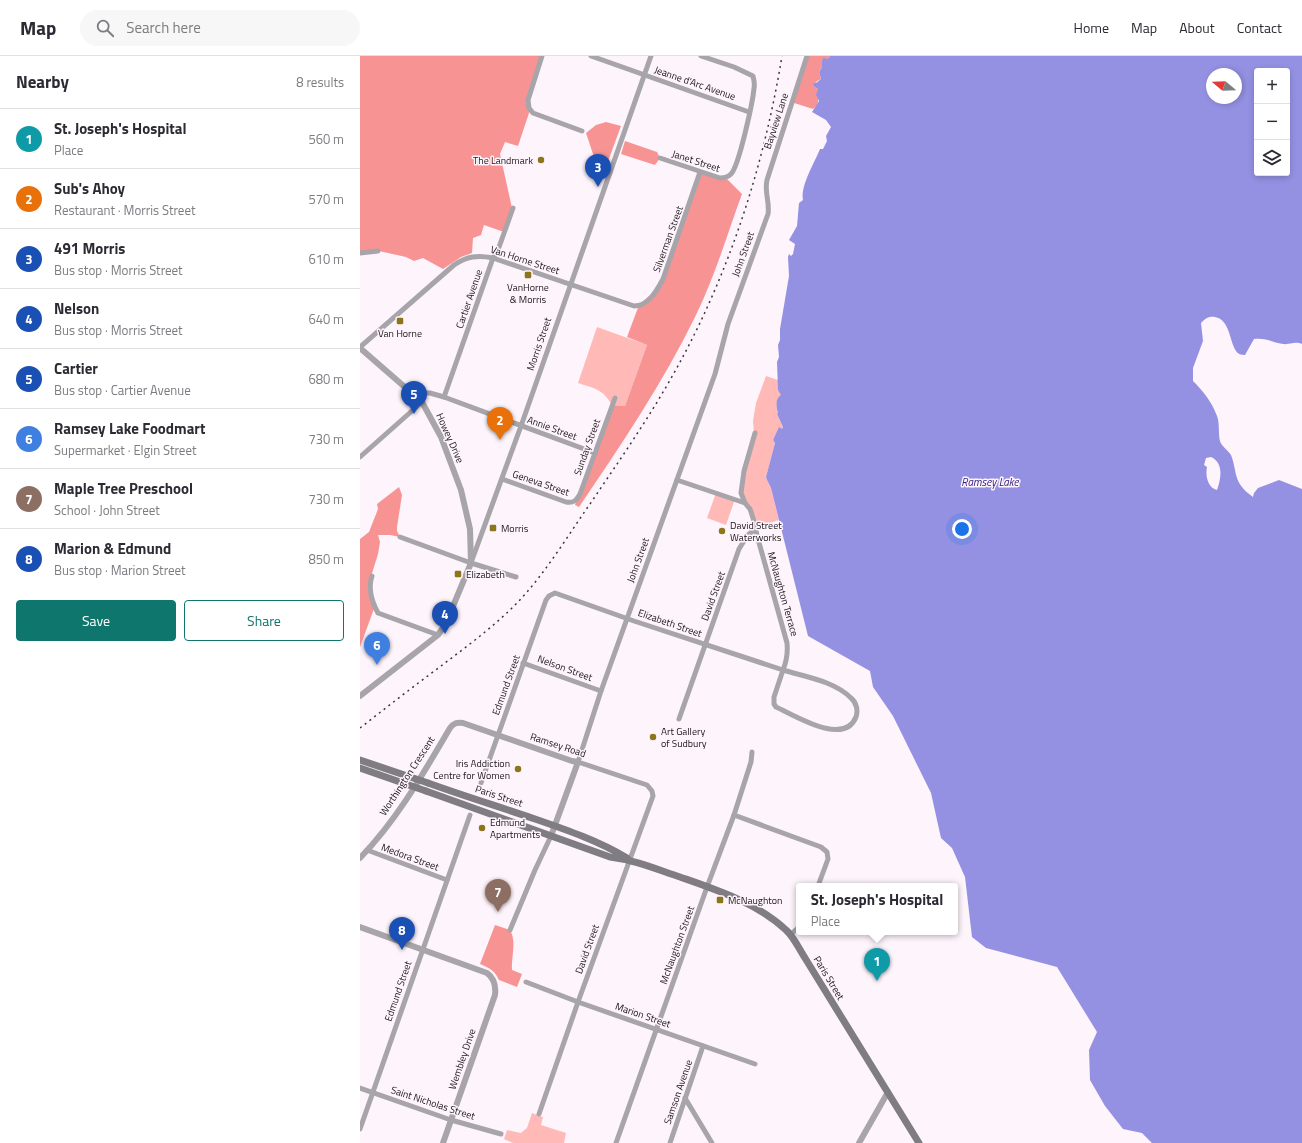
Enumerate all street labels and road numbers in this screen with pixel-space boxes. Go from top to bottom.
street label: Jeanne d'Arc Avenue [652,62,738,104]
street label: Bayview Lane [760,91,792,151]
street label: Janet Street [670,146,722,176]
street label: Silverman Street [649,203,687,274]
street label: John Street [728,229,758,279]
street label: Van Horne Street [488,242,562,278]
street label: Cartier Avenue [452,267,486,331]
street label: Morris Street [523,315,555,373]
street label: Howey Drive [432,411,468,465]
street label: Annie Street [525,412,579,444]
street label: Sunday Street [570,416,604,477]
street label: Geneva Street [511,466,572,500]
street label: John Street [623,535,653,585]
street label: McNaughton Terrace [764,550,802,638]
street label: David Street [697,569,729,623]
street label: Elizabeth Street [636,605,704,641]
street label: Nelson Street [535,651,595,685]
street label: Edmund Street [488,652,524,717]
street label: Ramsey Road [528,729,588,761]
street label: Worthington Crescent [376,733,439,819]
street label: Paris Street [473,781,525,811]
street label: Medora Street [379,840,441,875]
street label: McNaughton Street [656,903,698,986]
street label: David Street [571,922,603,976]
street label: Paris Street [810,953,848,1003]
street label: Edmund Street [381,958,416,1023]
street label: Marion Street [613,999,673,1032]
street label: Wembley Drive [445,1027,479,1091]
street label: Samson Avenue [660,1058,696,1126]
street label: Saint Nicholas Street [389,1082,477,1124]

